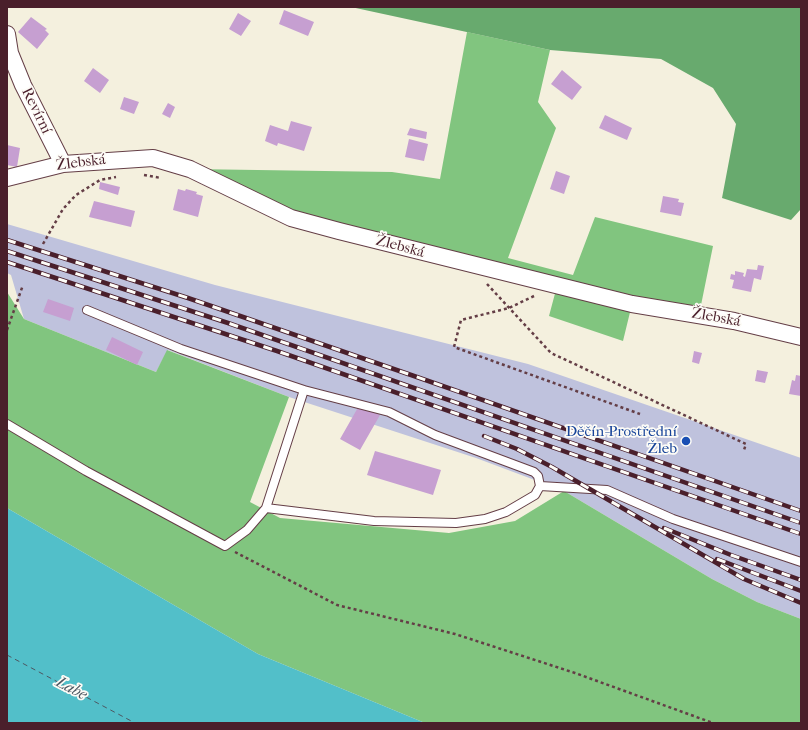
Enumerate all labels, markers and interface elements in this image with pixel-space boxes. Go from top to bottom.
street label: Revírní [17,85,55,137]
street label: Žlebská [55,151,107,175]
street label: Žlebská [374,232,426,262]
street label: Žlebská [690,305,742,331]
place label: Děčín-Prostřední Žleb [566,423,677,458]
marker: Děčín-Prostřední Žleb [680,435,692,447]
water label: Labe [52,673,90,705]

